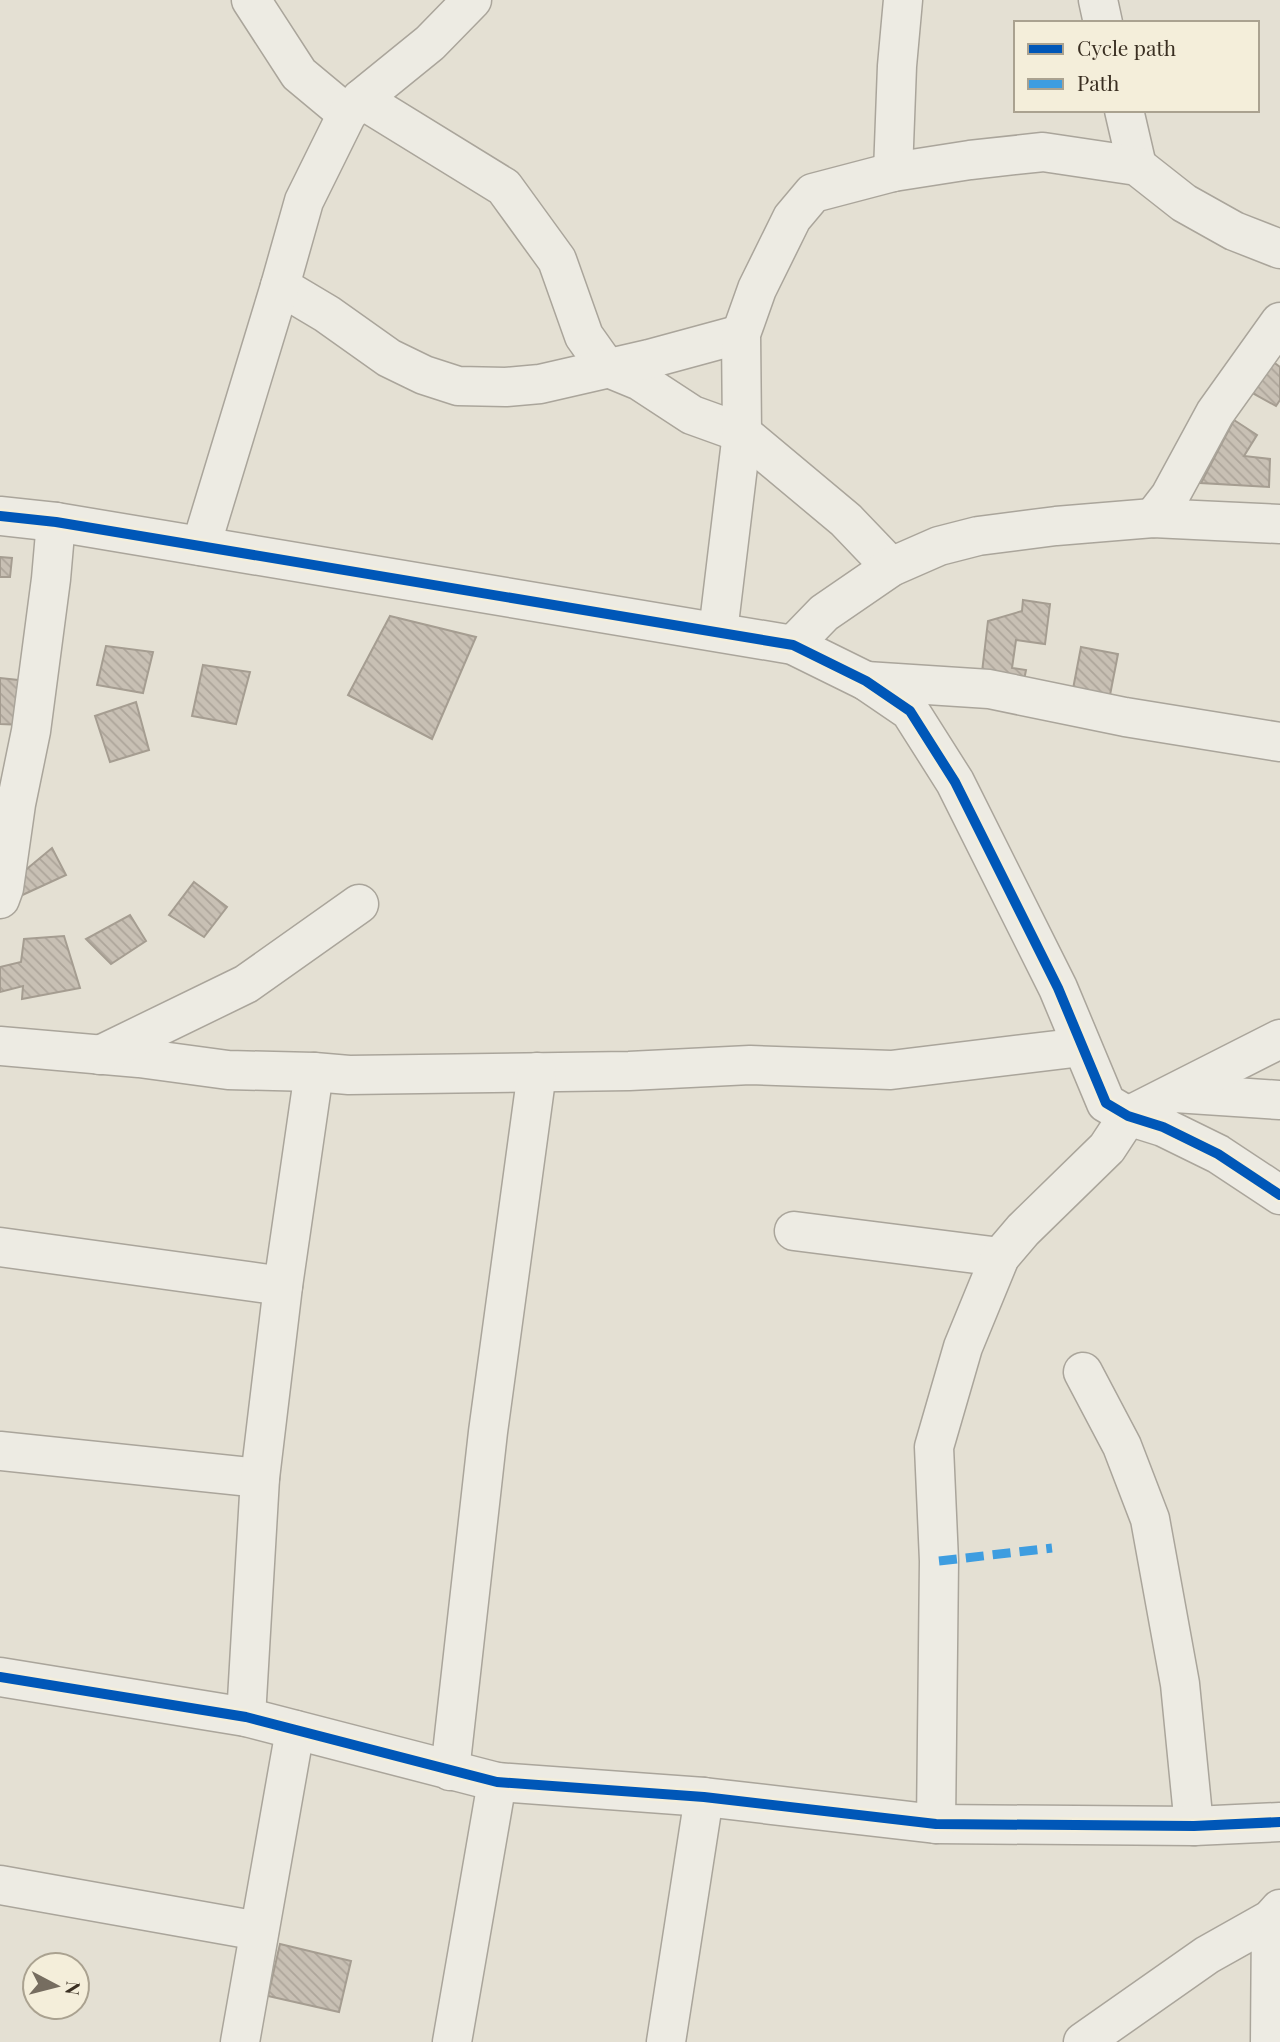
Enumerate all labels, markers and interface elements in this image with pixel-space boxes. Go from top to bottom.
legend [1014,21,1259,112]
text: Cycle path [1077,33,1177,61]
text: Path [1077,68,1120,96]
north arrow [21,1951,91,2021]
text: N [60,1980,88,1997]

